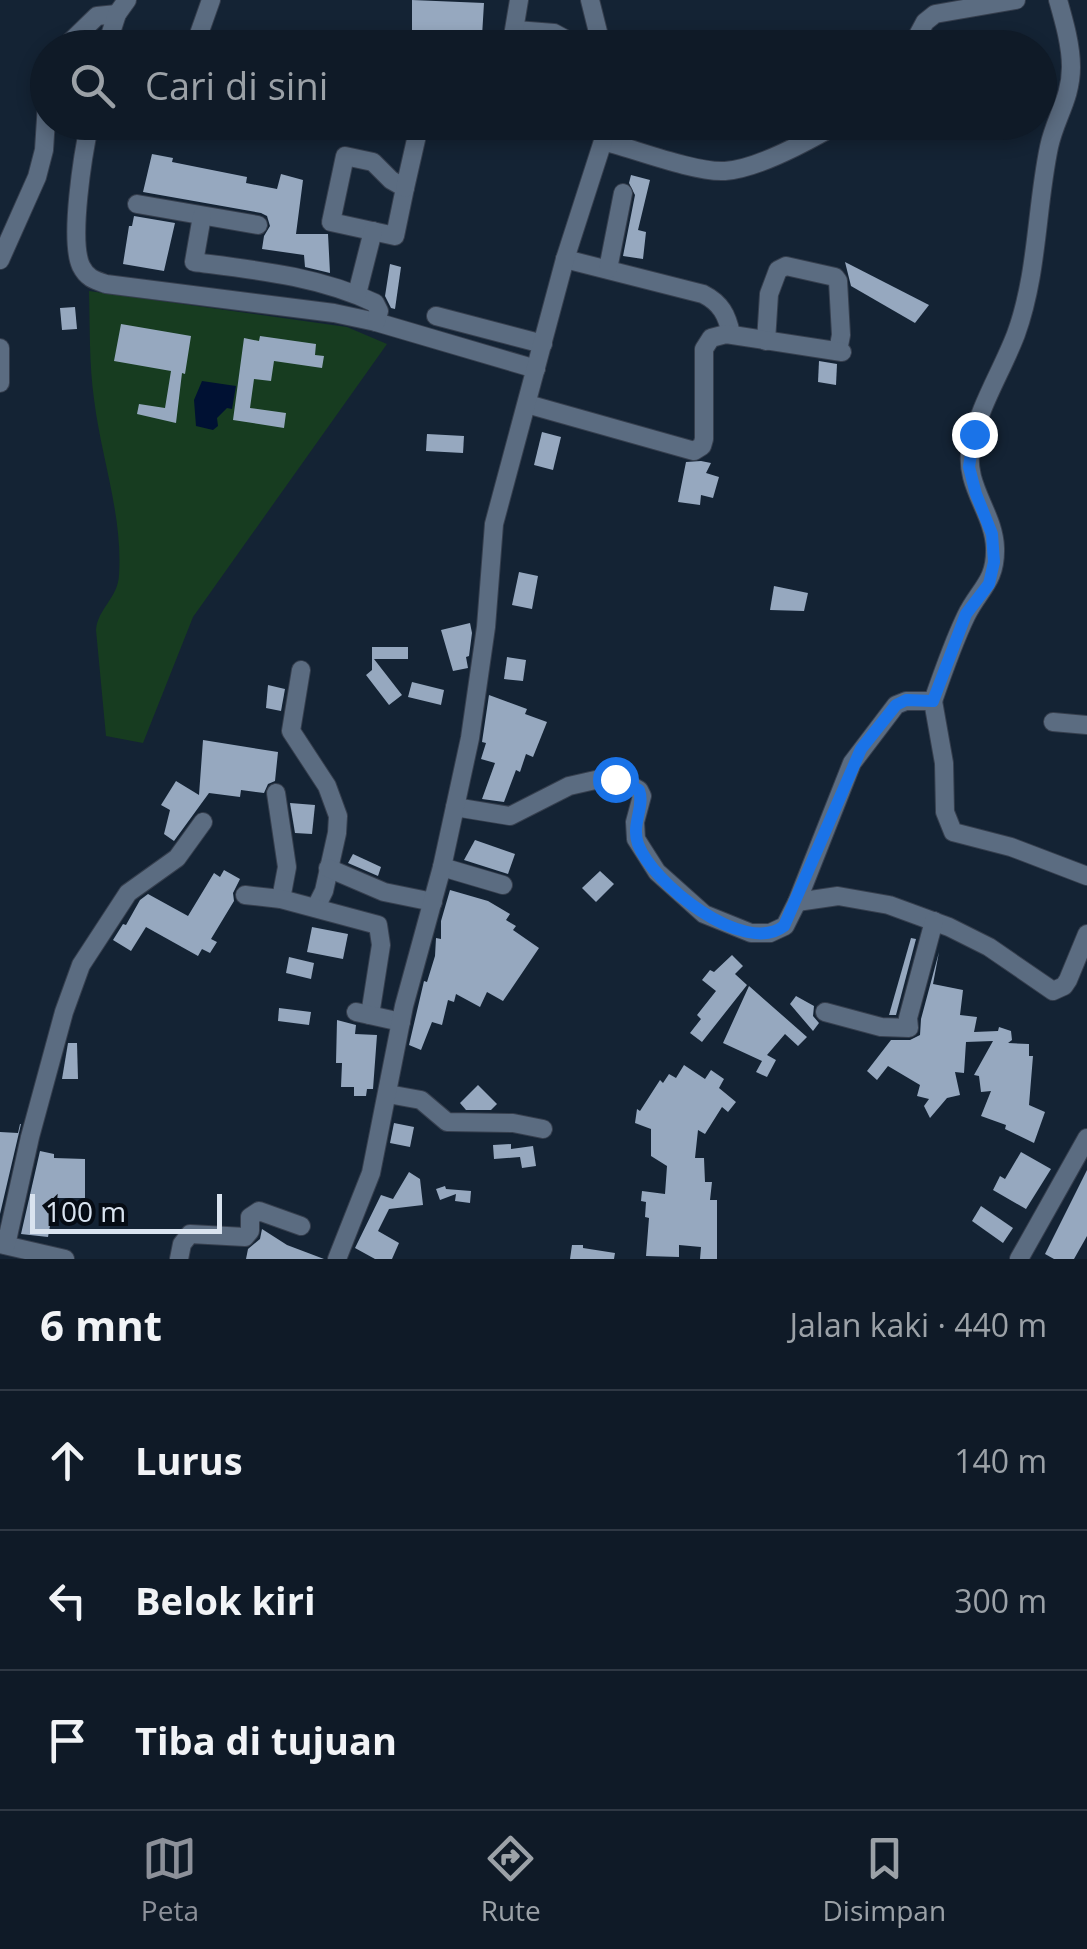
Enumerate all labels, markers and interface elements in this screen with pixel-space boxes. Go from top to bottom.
search box [30,30,1057,140]
icon: search [65,58,120,113]
text: Cari di sini [145,59,328,111]
route end [952,412,998,458]
route start [593,757,639,803]
scale bar [30,1189,222,1234]
text: 100 m [45,1192,126,1230]
text: 6 mnt [40,1296,162,1353]
text: Jalan kaki · 440 m [789,1303,1047,1346]
icon: ahead [40,1433,95,1488]
text: Lurus [135,1434,243,1486]
text: 140 m [954,1439,1047,1482]
icon: left [40,1573,95,1628]
text: Belok kiri [135,1574,316,1626]
text: 300 m [954,1579,1047,1622]
icon: arrive [40,1713,95,1768]
text: Tiba di tujuan [135,1714,397,1766]
tab: Peta [141,1831,199,1929]
tab: Rute [481,1831,541,1929]
tab: Disimpan [823,1831,946,1929]

